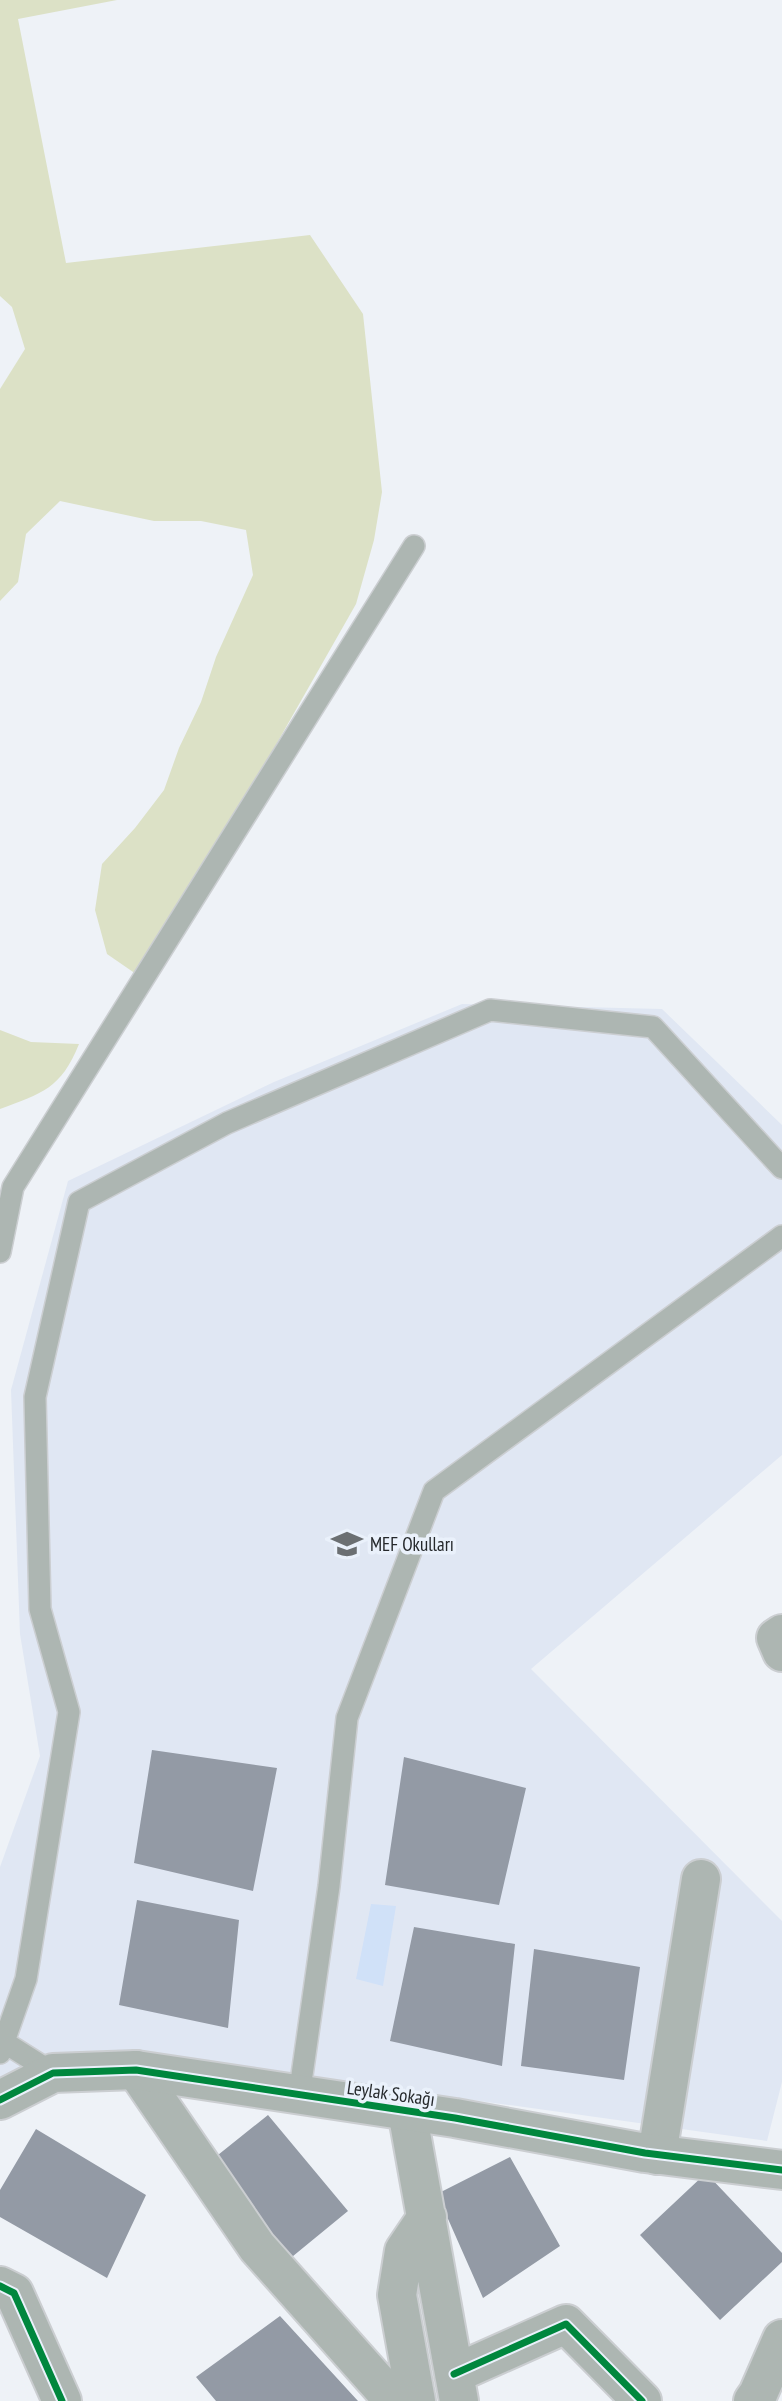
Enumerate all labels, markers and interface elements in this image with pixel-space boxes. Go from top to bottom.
school or university icon: MEF Okulları [330,1527,364,1561]
place label: MEF Okulları [370,1532,454,1556]
street label: Leylak Sokağı [346,2075,436,2111]

